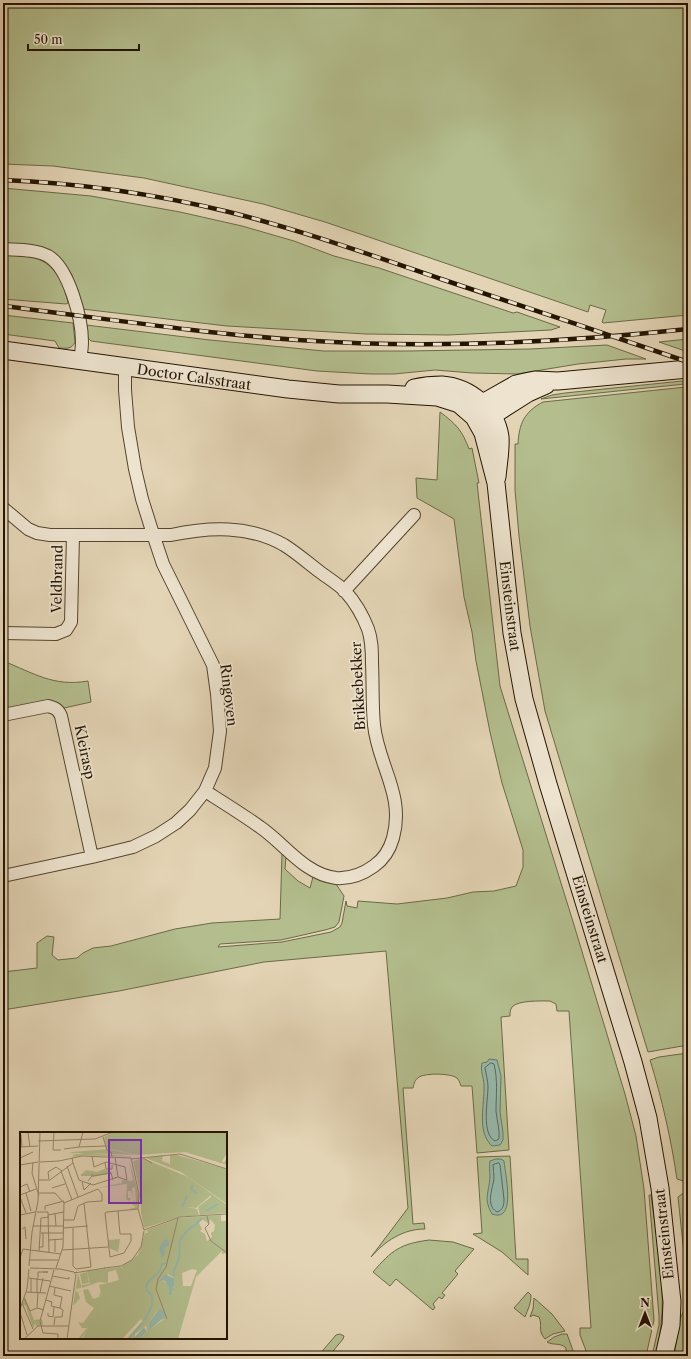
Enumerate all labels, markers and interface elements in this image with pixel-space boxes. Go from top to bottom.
scale bar [28,26,139,52]
text: 50 m [34,32,63,47]
street label: Doctor Calsstraat [136,360,252,394]
street label: Veldbrand [47,544,67,614]
street label: Einsteinstraat [496,560,524,652]
street label: Brikkebekker [347,641,369,731]
street label: Ringoven [216,663,242,727]
street label: Kleirasp [70,723,100,781]
street label: Einsteinstraat [568,873,612,965]
inset map [20,1132,227,1339]
street label: Einsteinstraat [650,1188,678,1280]
north arrow [625,1293,665,1333]
text: N [640,1296,650,1310]

